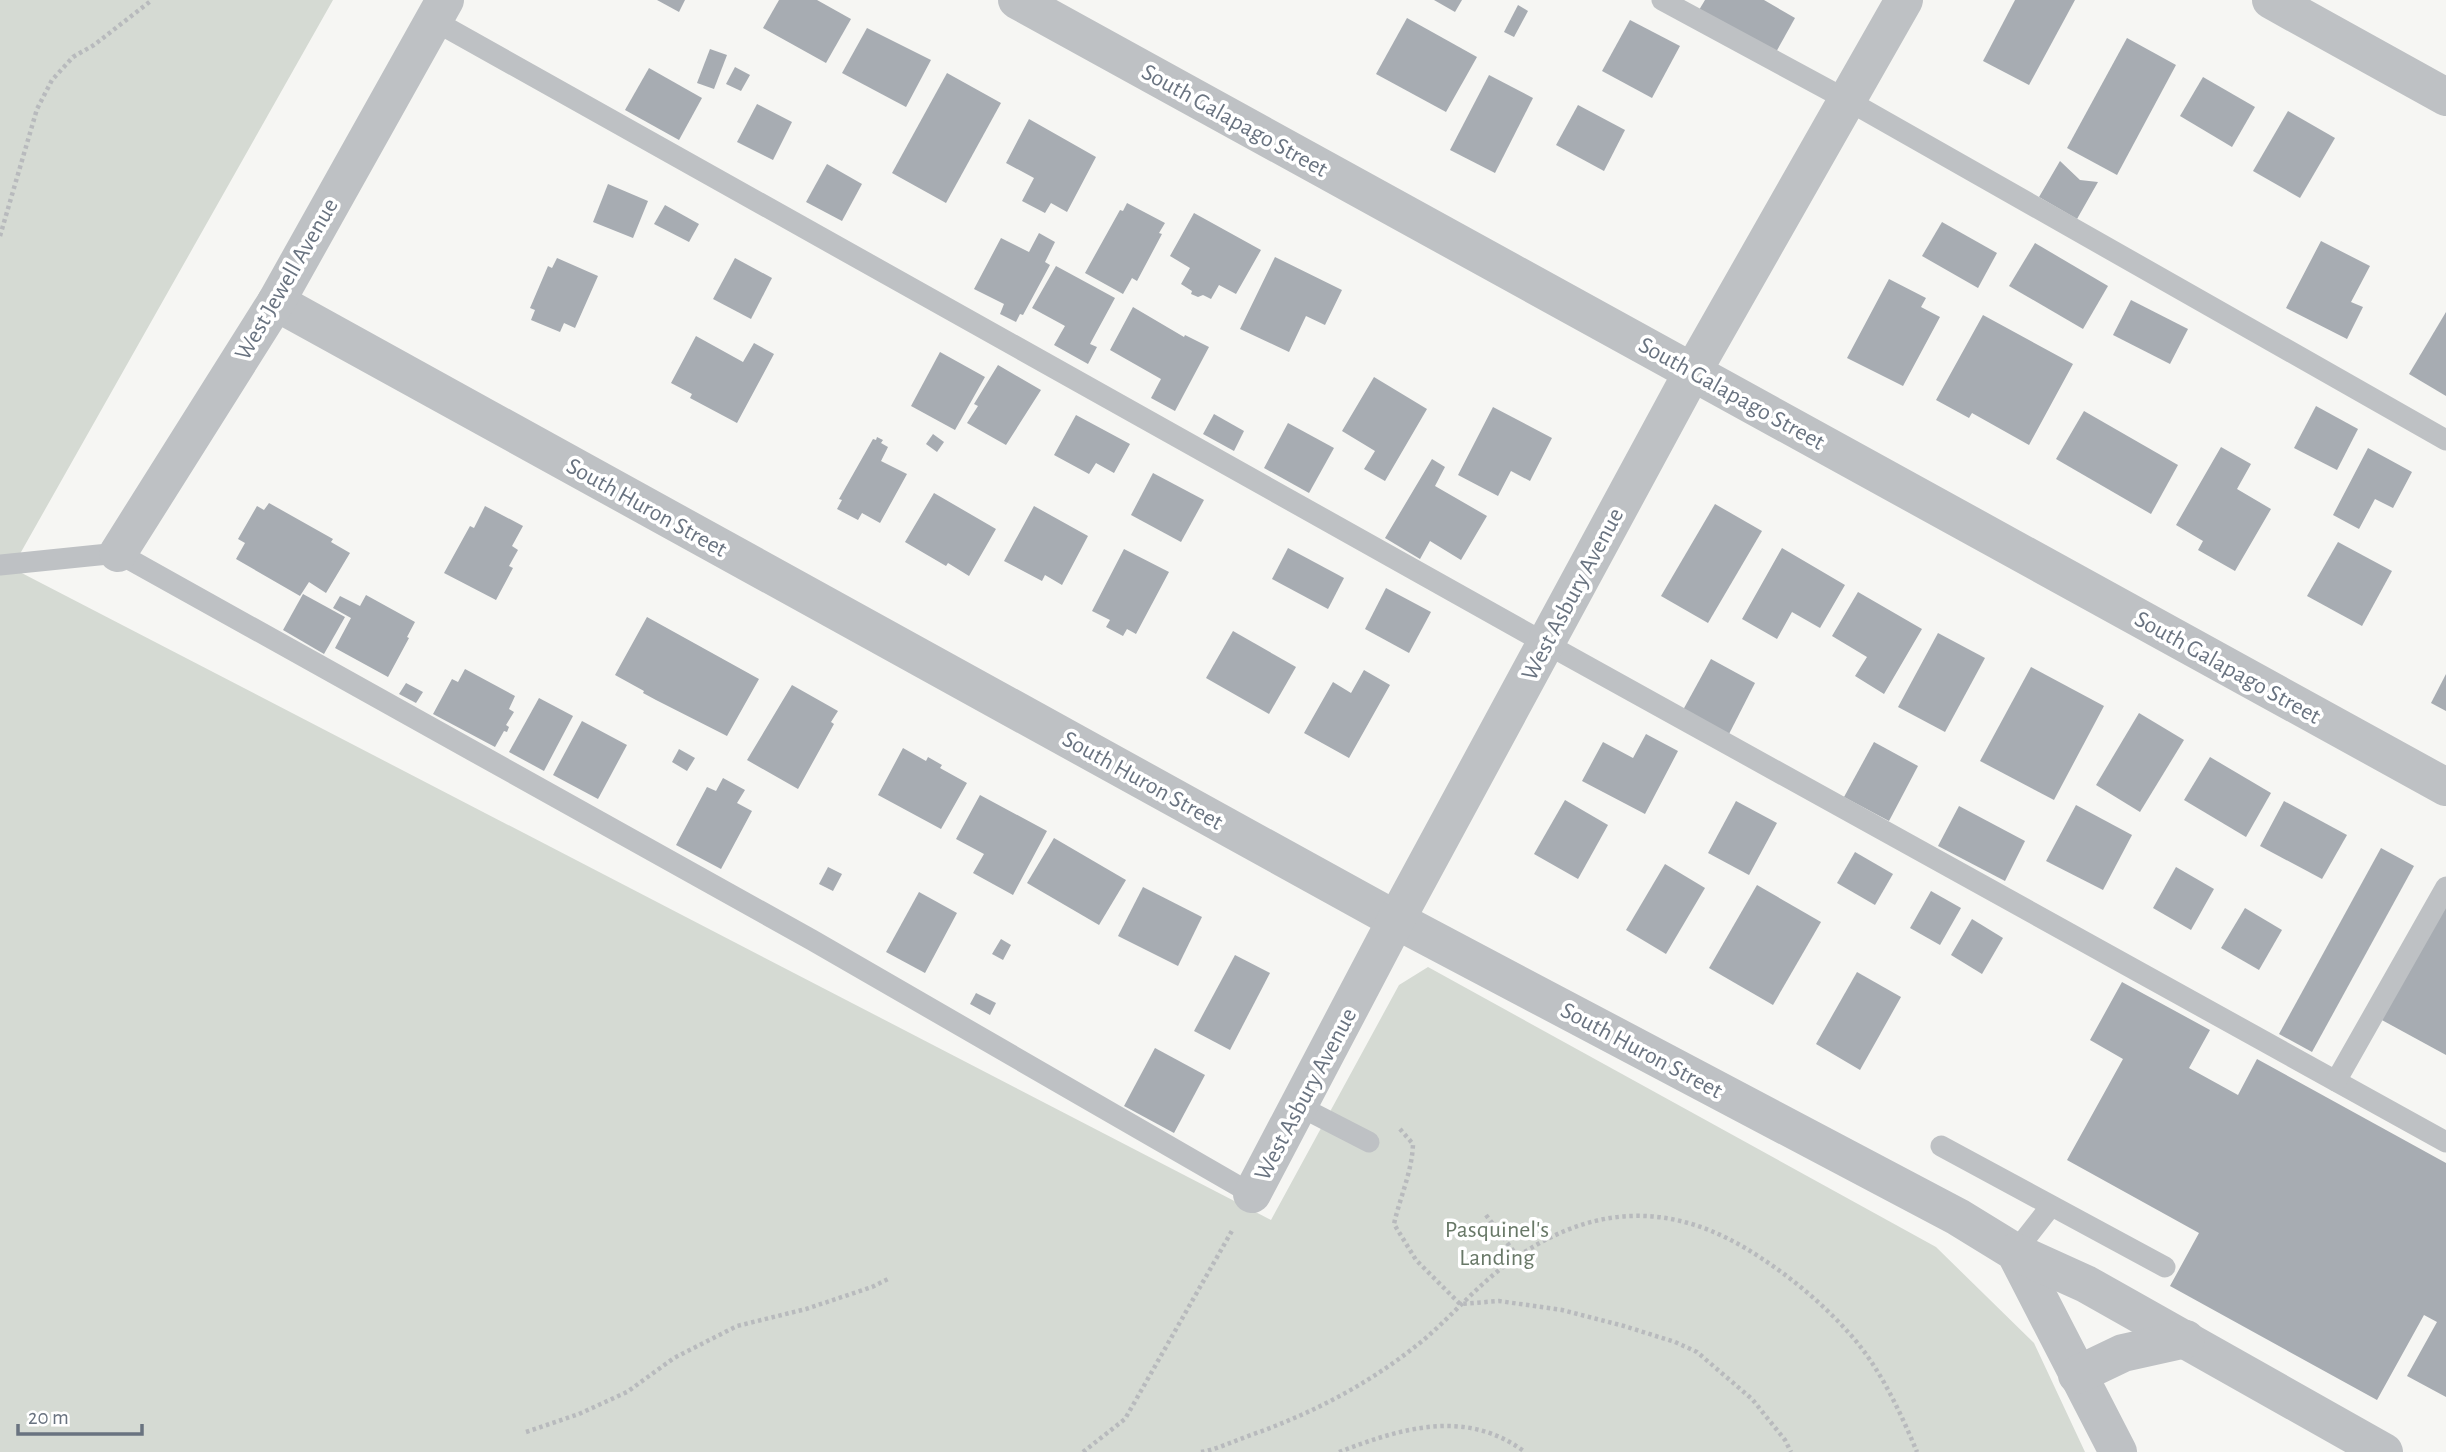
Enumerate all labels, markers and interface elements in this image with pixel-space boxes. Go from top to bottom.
street label: South Galapago Street [1138,60,1332,182]
street label: West Jewell Avenue [231,194,343,365]
street label: South Galapago Street [1635,333,1829,455]
street label: South Huron Street [562,454,731,562]
street label: West Asbury Avenue [1517,504,1628,685]
street label: South Galapago Street [2131,607,2325,729]
street label: South Huron Street [1058,727,1227,835]
street label: South Huron Street [1557,998,1727,1104]
street label: West Asbury Avenue [1250,1004,1361,1185]
park label: Pasquinel's Landing [1445,1218,1549,1270]
scale bar [18,1392,142,1436]
text: 20 m [28,1407,69,1428]

